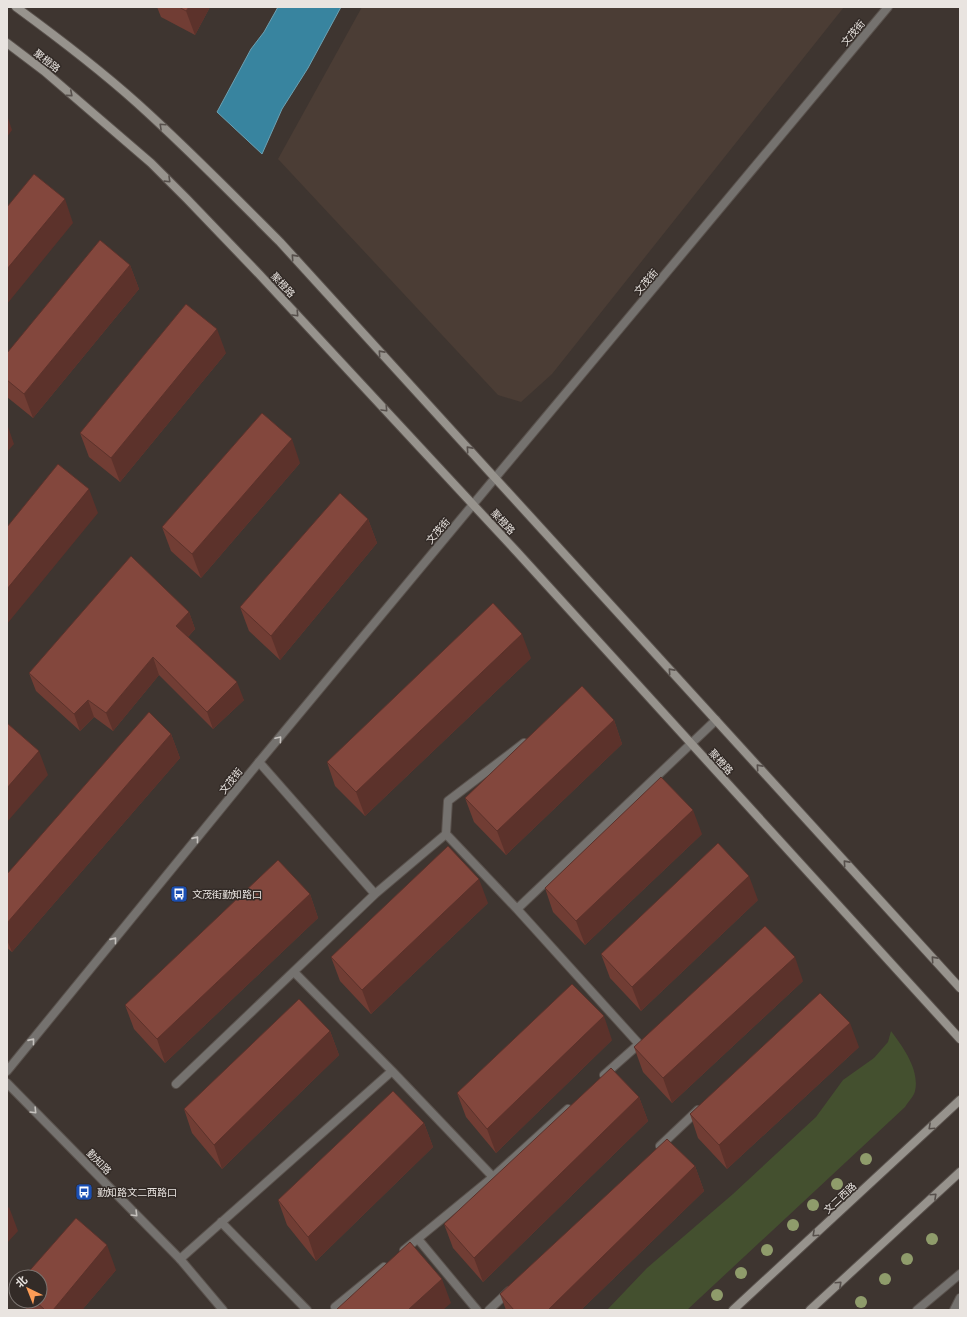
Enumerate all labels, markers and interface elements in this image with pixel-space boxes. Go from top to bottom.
street label: 文茂街 [839,18,867,48]
street label: 聚橙路 [32,47,62,75]
one-way arrow [66,89,73,96]
one-way arrow [159,123,167,131]
one-way arrow [163,175,171,183]
one-way arrow [291,254,298,262]
street label: 文茂街 [632,267,660,297]
street label: 聚橙路 [269,270,297,300]
one-way arrow [292,309,299,317]
one-way arrow [379,350,386,358]
one-way arrow [380,404,388,412]
one-way arrow [466,446,474,454]
street label: 聚橙路 [489,507,517,537]
street label: 文茂街 [424,516,452,546]
one-way arrow [669,668,676,675]
one-way arrow [274,736,281,743]
street label: 聚橙路 [707,747,735,777]
one-way arrow [756,764,763,771]
street label: 文茂街 [217,766,245,796]
one-way arrow [192,837,199,844]
one-way arrow [843,860,851,868]
bus stop icon: 文茂街勤知路口 [169,884,189,904]
place label: 文茂街勤知路口 [192,889,262,900]
one-way arrow [109,937,116,944]
one-way arrow [931,956,938,964]
one-way arrow [27,1038,34,1045]
one-way arrow [29,1106,37,1114]
one-way arrow [929,1122,936,1129]
street label: 勤知路 [85,1147,113,1177]
street label: 文二西路 [822,1180,858,1216]
bus stop icon: 勤知路文二西路口 [74,1182,94,1202]
place label: 勤知路文二西路口 [97,1187,177,1198]
one-way arrow [929,1193,937,1200]
one-way arrow [130,1209,138,1217]
one-way arrow [812,1229,820,1237]
north arrow [8,1269,48,1309]
text: 北 [13,1274,30,1291]
one-way arrow [834,1281,841,1288]

